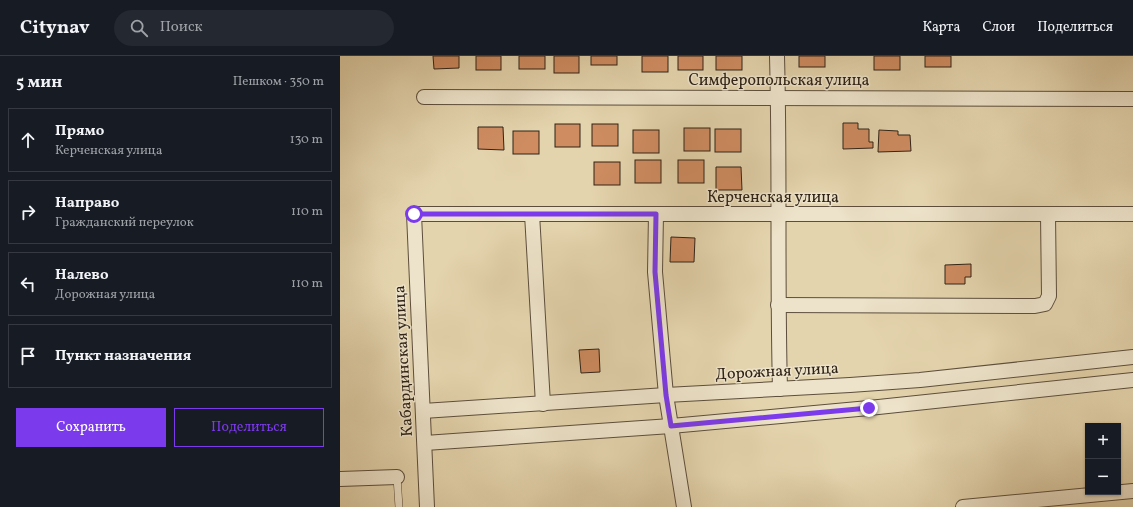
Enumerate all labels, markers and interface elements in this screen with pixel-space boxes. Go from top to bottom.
search box [114,10,394,46]
text: Citynav [20,15,90,41]
icon: search [128,17,150,39]
text: Поиск [160,17,203,38]
text: Карта [922,18,960,37]
text: Слои [982,18,1015,37]
text: Поделиться [1037,18,1113,37]
street label: Симферопольская улица [688,70,870,92]
text: 5 мин [16,71,62,94]
text: Пешком · 350 m [233,73,324,91]
text: Прямо [55,121,104,142]
icon: ahead [17,129,39,151]
text: 130 m [290,131,323,149]
text: Керченская улица [55,142,162,160]
street label: Керченская улица [707,187,839,209]
text: Направо [55,193,119,214]
icon: right [17,201,39,223]
text: 110 m [291,203,323,221]
route start [405,205,423,223]
text: Гражданский переулок [55,214,194,232]
text: Налево [55,265,109,286]
icon: left [17,273,39,295]
text: 110 m [291,275,323,293]
street label: Кабардинская улица [389,285,419,437]
text: Дорожная улица [55,286,155,304]
icon: arrive [17,345,39,367]
text: Пункт назначения [55,346,191,367]
street label: Дорожная улица [715,358,839,386]
route end [860,399,878,417]
button: Сохранить [16,408,166,447]
button: Поделиться [174,408,324,447]
map controls [1085,423,1121,495]
button: + [1085,423,1121,459]
button: − [1085,459,1121,495]

